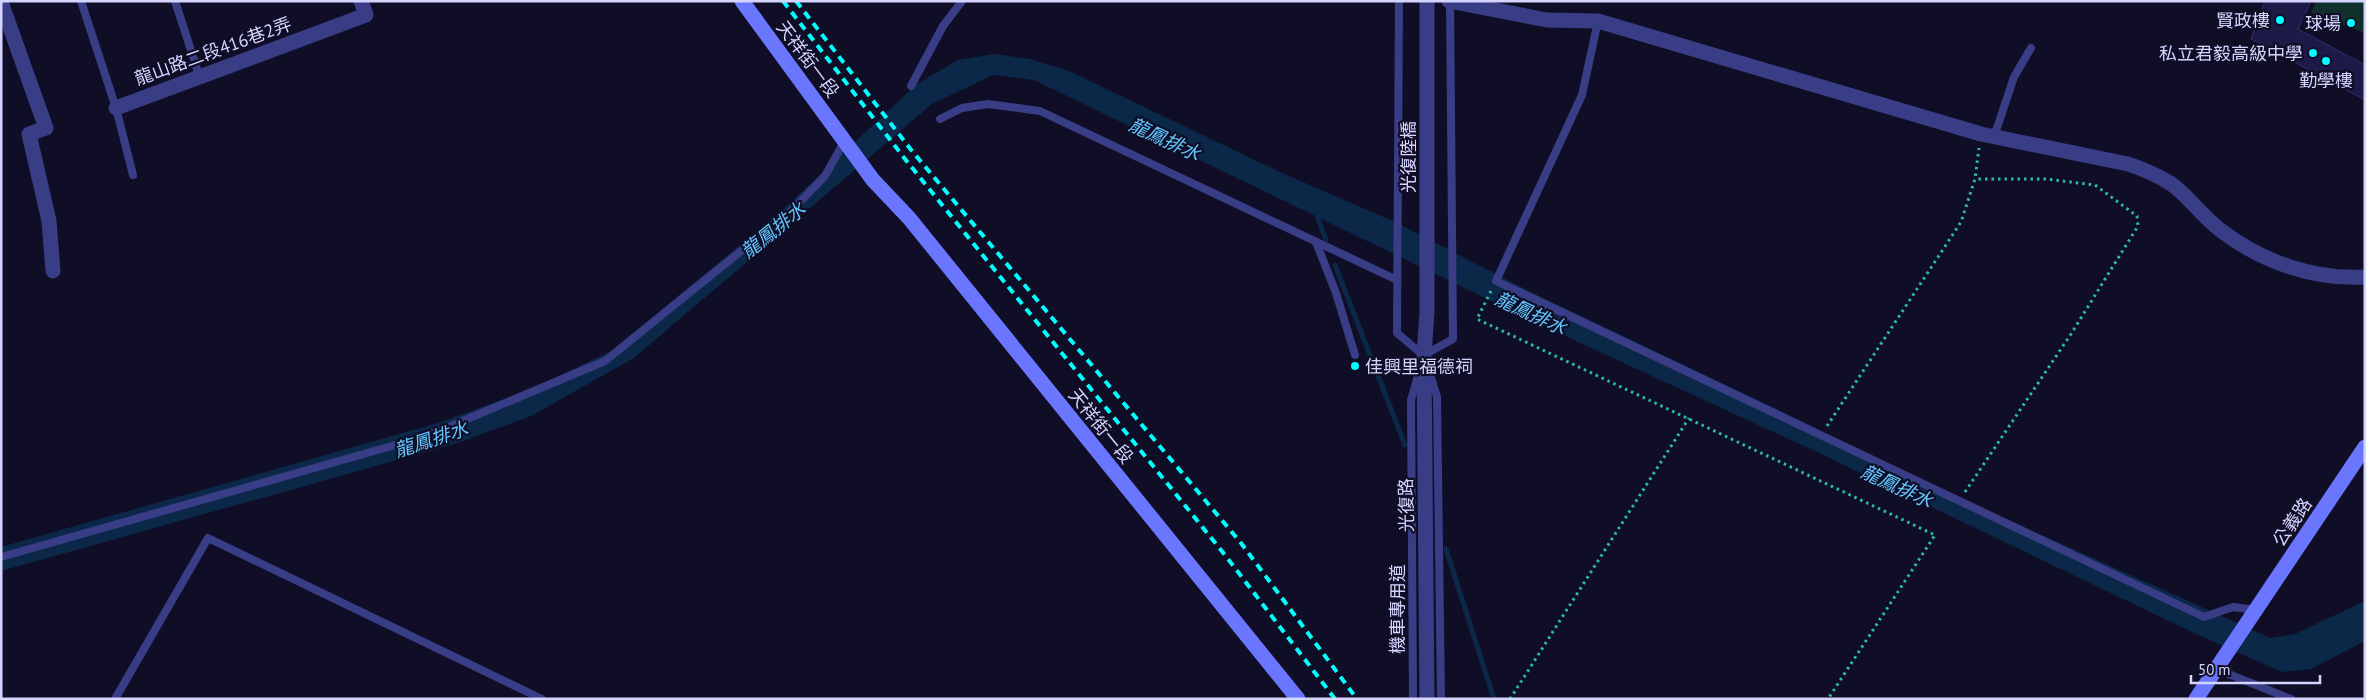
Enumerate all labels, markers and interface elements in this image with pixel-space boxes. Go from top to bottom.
place label: 賢政樓 [2216,9,2270,32]
street label: 龍山路二段416巷2弄 [131,12,295,90]
place label: 球場 [2305,12,2341,35]
marker: 賢政樓 [2274,14,2286,26]
street label: 天祥街一段 [772,16,844,102]
marker: 球場 [2345,17,2357,29]
place label: 私立君毅高級中學 [2159,42,2303,65]
marker: 私立君毅高級中學 [2307,47,2319,59]
marker: 勤學樓 [2320,55,2332,67]
place label: 勤學樓 [2299,69,2353,92]
water label: 龍鳳排水 [1125,112,1205,166]
street label: 光復陸橋 [1397,121,1420,193]
water label: 龍鳳排水 [736,196,811,263]
water label: 龍鳳排水 [1491,286,1571,340]
place label: 佳興里福德祠 [1365,355,1473,378]
marker: 佳興里福德祠 [1349,360,1361,372]
street label: 天祥街一段 [1064,384,1138,468]
water label: 龍鳳排水 [391,416,472,462]
water label: 龍鳳排水 [1857,459,1937,513]
street label: 光復路 [1394,478,1418,532]
street label: 公義路 [2267,493,2317,551]
street label: 機車專用道 [1386,564,1409,654]
scale bar [2191,652,2320,684]
text: 50 m [2198,660,2231,679]

